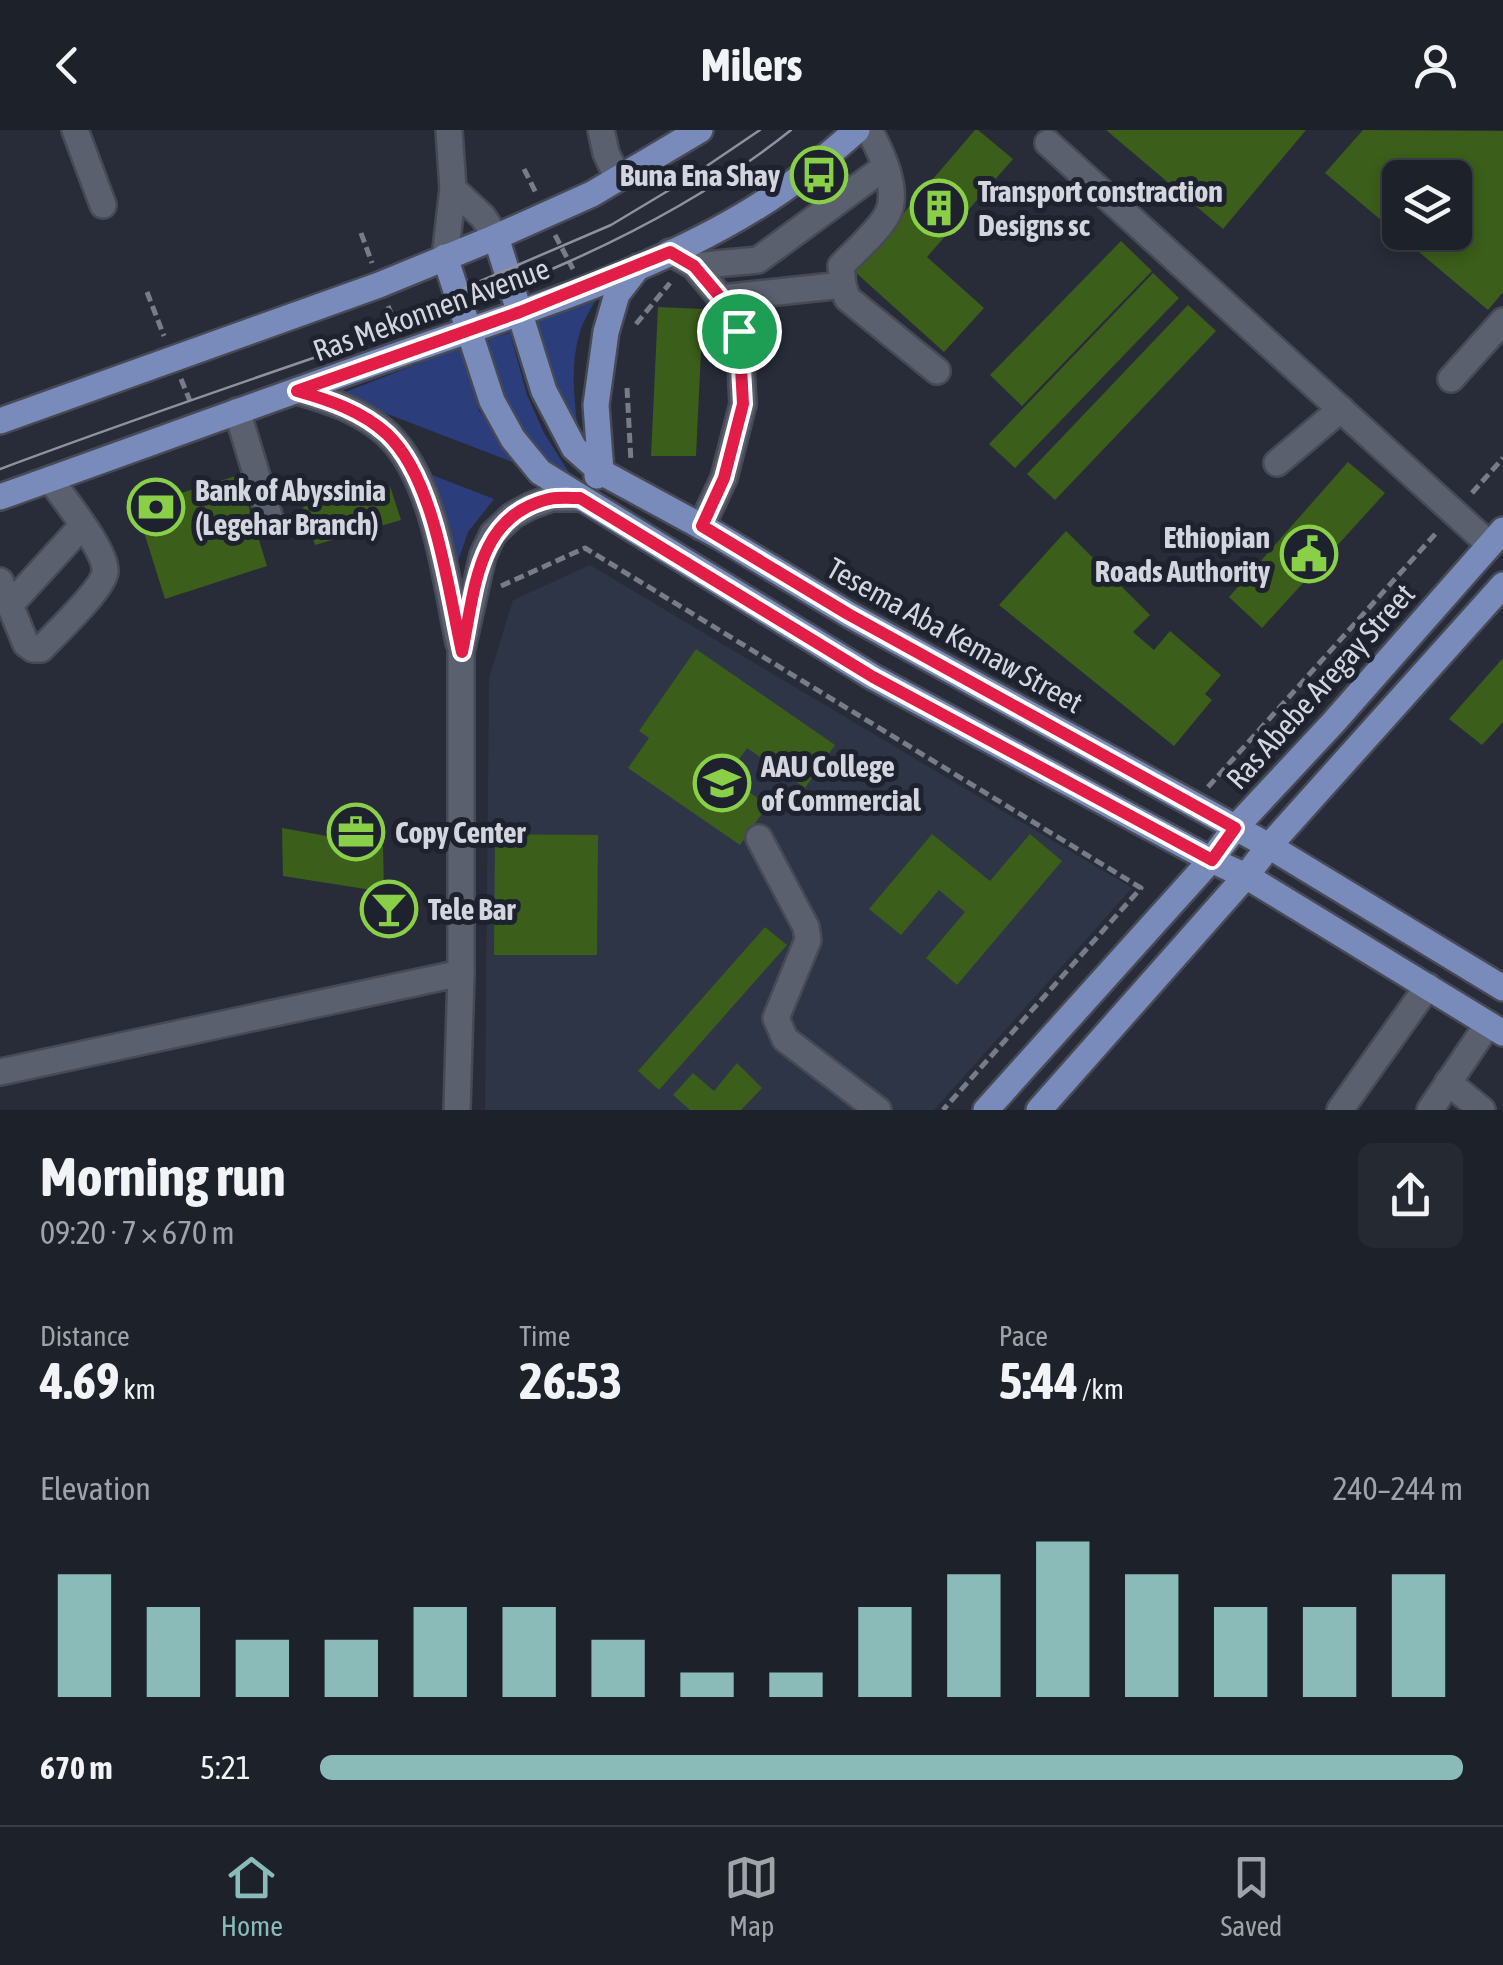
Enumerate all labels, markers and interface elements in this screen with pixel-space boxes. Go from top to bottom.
icon: back [40,38,95,93]
icon: person [1408,38,1463,93]
text: Milers [701,39,802,91]
bus stop icon: Buna Ena Shay [789,145,849,205]
place label: Buna Ena Shay [620,158,781,192]
map controls [1382,160,1472,250]
button: layers [1382,160,1472,250]
place label: Transport constraction Designs sc [978,174,1223,242]
building icon: Transport constraction Designs sc [909,178,969,238]
street label: Ras Mekonnen Avenue [308,251,554,367]
pin [697,289,782,374]
icon: arrive [712,304,767,359]
place label: Bank of Abyssinia (Legehar Branch) [195,473,386,541]
bank icon: Bank of Abyssinia (Legehar Branch) [126,477,186,537]
place label: Ethiopian Roads Authority [1095,520,1271,588]
public building icon: Ethiopian Roads Authority [1279,524,1339,584]
street label: Tesema Aba Kemaw Street [821,551,1089,719]
street label: Ras Abebe Aregay Street [1219,577,1421,795]
place label: AAU College of Commercial [760,749,922,817]
school or university icon: AAU College of Commercial [692,753,752,813]
office icon: Copy Center [326,802,386,862]
place label: Copy Center [395,815,527,849]
bar icon: Tele Bar [359,879,419,939]
place label: Tele Bar [428,892,517,926]
button: share [1358,1143,1463,1248]
text: Morning run [40,1145,286,1208]
text: 09:20 · 7 × 670 m [40,1214,234,1251]
text: Distance [40,1320,130,1352]
text: Time [519,1320,570,1352]
text: Pace [999,1320,1048,1352]
text: 4.69 [40,1352,119,1410]
text: 26:53 [519,1352,622,1410]
text: 5:44 [999,1352,1078,1410]
text: km [119,1373,156,1405]
text: /km [1078,1373,1124,1405]
text: Elevation [40,1470,151,1507]
text: 240–244 m [1333,1470,1463,1507]
text: 670 m [40,1749,113,1786]
text: 5:21 [200,1749,251,1786]
tab: Home [221,1850,283,1942]
tab: Map [724,1850,779,1942]
tab: Saved [1220,1850,1282,1942]

